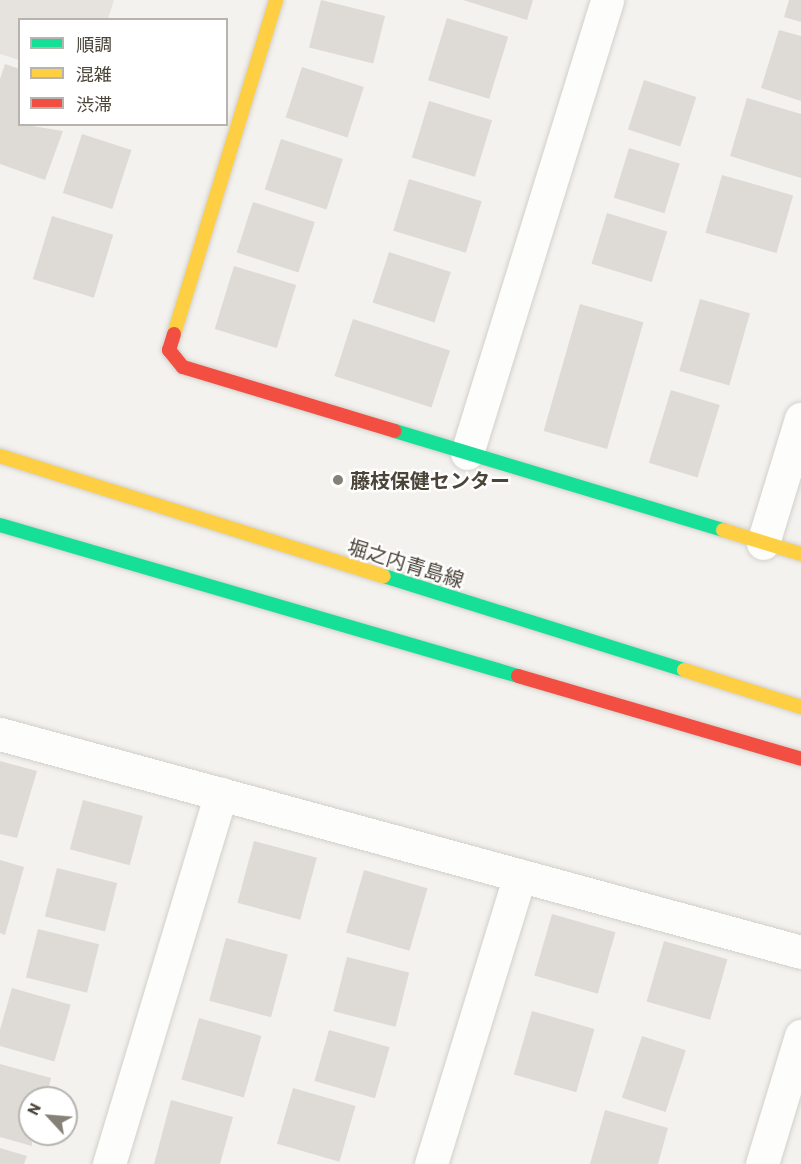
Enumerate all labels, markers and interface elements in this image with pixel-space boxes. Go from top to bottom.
legend [18,18,228,126]
text: 順調 [76,33,112,55]
text: 混雑 [76,63,112,85]
text: 渋滞 [76,93,112,115]
place label: 藤枝保健センター [350,468,510,492]
marker: 藤枝保健センター [331,473,345,487]
street label: 堀之内青島線 [345,534,467,592]
north arrow [18,1086,78,1146]
text: N [22,1100,44,1118]

